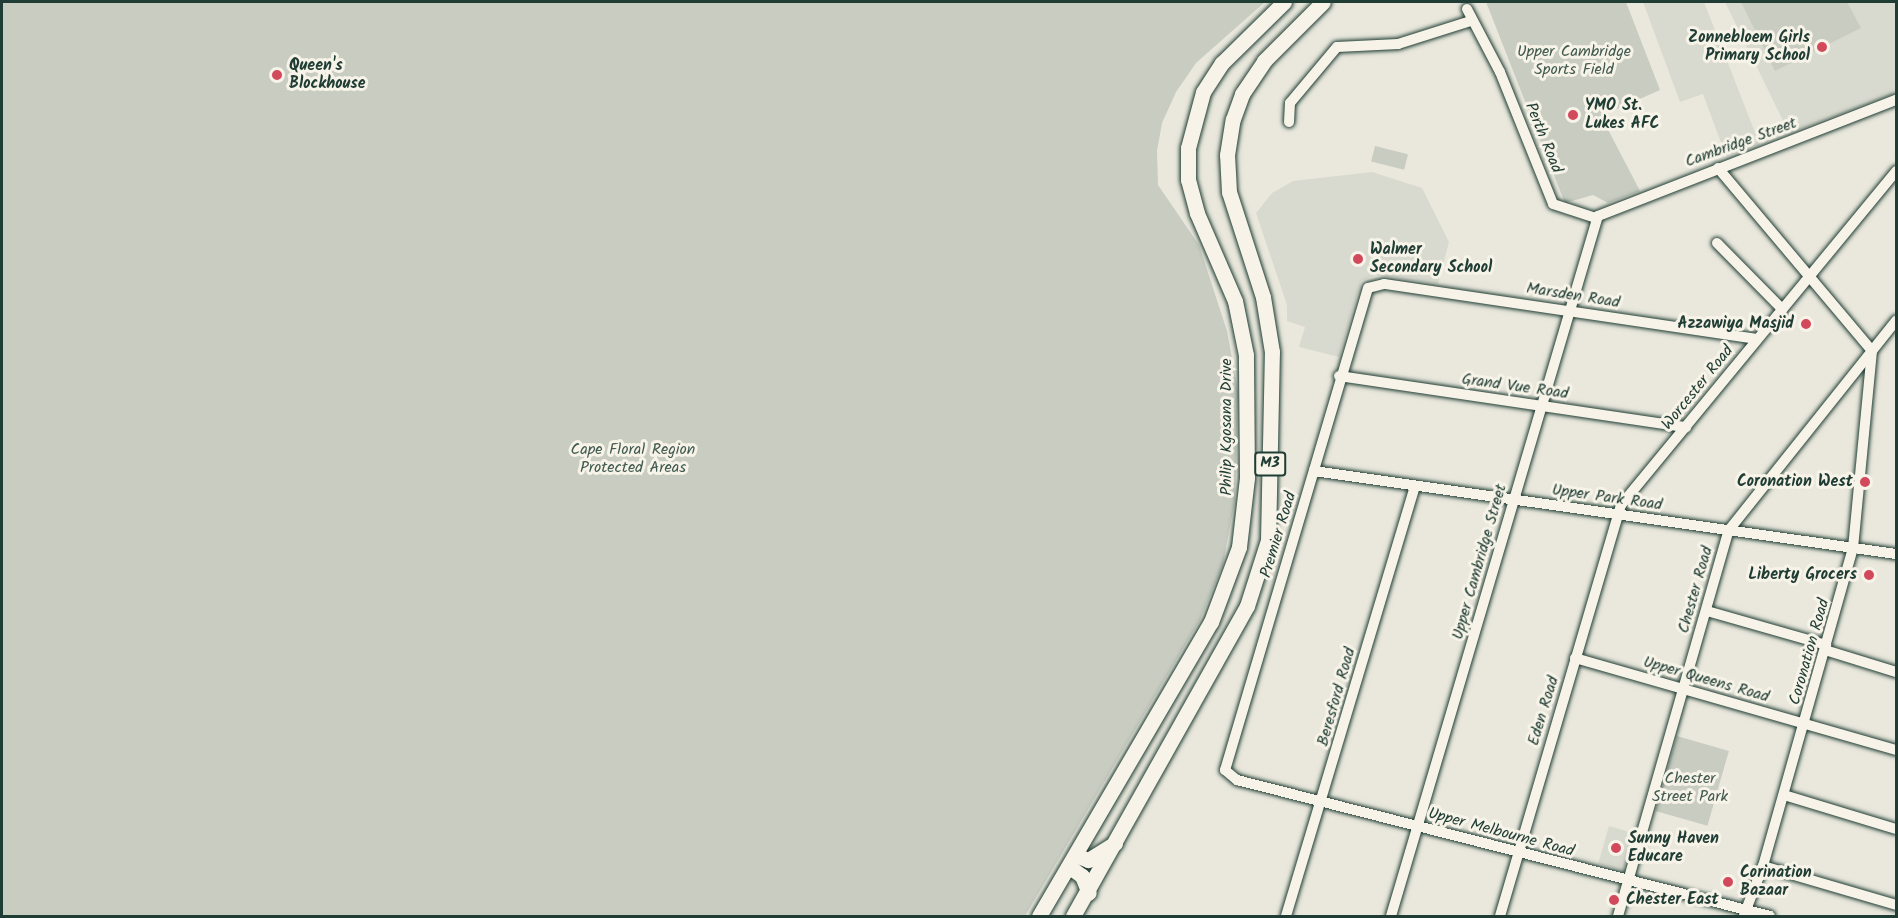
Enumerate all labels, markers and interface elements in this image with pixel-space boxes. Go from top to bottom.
place label: Zonnebloem Girls Primary School [1688,28,1810,66]
marker: Zonnebloem Girls Primary School [1815,40,1829,54]
park label: Upper Cambridge Sports Field [1517,42,1631,80]
place label: Queen's Blockhouse [289,56,366,94]
marker: Queen's Blockhouse [270,68,284,82]
place label: YMO St. Lukes AFC [1585,96,1659,134]
street label: Perth Road [1520,100,1566,176]
marker: YMO St. Lukes AFC [1566,108,1580,122]
street label: Cambridge Street [1683,114,1799,172]
place label: Walmer Secondary School [1370,240,1492,278]
marker: Walmer Secondary School [1351,252,1365,266]
street label: Marsden Road [1525,279,1621,313]
place label: Azzawiya Masjid [1678,314,1794,334]
marker: Azzawiya Masjid [1799,317,1813,331]
street label: Worcester Road [1658,342,1738,434]
street label: Philip Kgosana Drive [1217,358,1237,496]
street label: Grand Vue Road [1460,370,1570,404]
park label: Cape Floral Region Protected Areas [571,440,695,478]
road number: M3 [1254,452,1286,476]
place label: Coronation West [1737,472,1853,492]
marker: Coronation West [1858,475,1872,489]
street label: Upper Park Road [1551,481,1663,515]
street label: Upper Cambridge Street [1449,482,1511,642]
street label: Premier Road [1257,490,1301,580]
street label: Chester Road [1674,544,1718,636]
place label: Liberty Grocers [1748,565,1857,585]
marker: Liberty Grocers [1862,568,1876,582]
street label: Coronation Road [1786,597,1834,707]
street label: Beresford Road [1314,645,1360,749]
street label: Upper Queens Road [1641,653,1771,707]
street label: Eden Road [1524,674,1564,748]
park label: Chester Street Park [1652,769,1728,807]
street label: Upper Melbourne Road [1426,804,1576,862]
place label: Sunny Haven Educare [1628,829,1719,867]
marker: Sunny Haven Educare [1609,841,1623,855]
place label: Corination Bazaar [1740,863,1812,901]
marker: Corination Bazaar [1721,875,1735,889]
place label: Chester East [1626,890,1719,910]
marker: Chester East [1607,893,1621,907]

